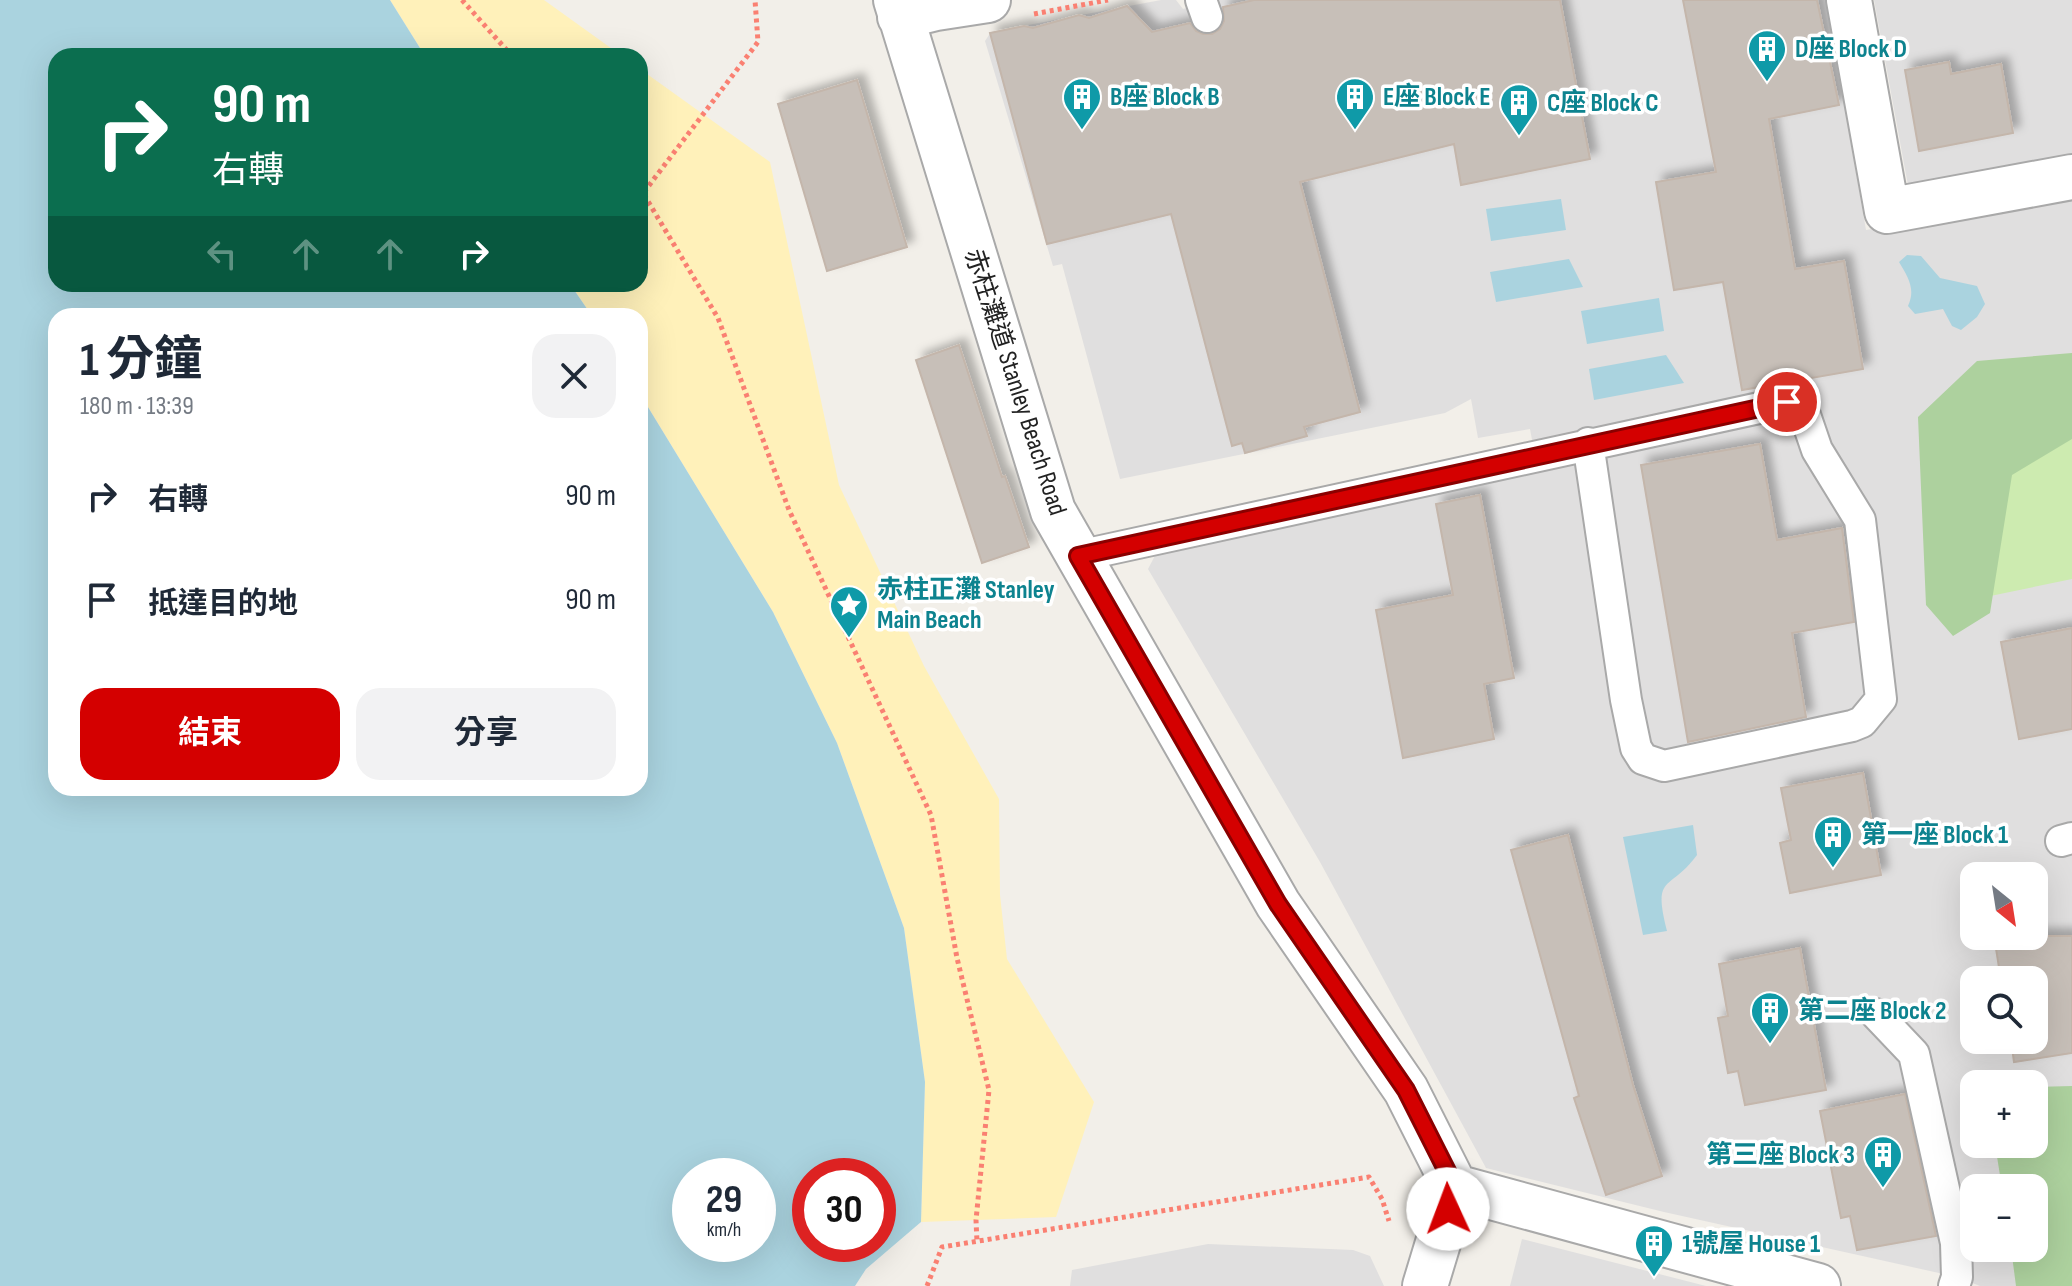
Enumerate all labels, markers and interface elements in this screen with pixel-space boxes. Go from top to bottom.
building icon: D座 Block D [1746,28,1788,83]
place label: D座 Block D [1795,34,1907,65]
text: 90 m [212,72,311,139]
building icon: B座 Block B [1061,76,1103,131]
building icon: E座 Block E [1334,76,1376,131]
icon: right [80,80,184,184]
place label: B座 Block B [1110,82,1220,113]
place label: E座 Block E [1383,82,1491,113]
building icon: C座 Block C [1498,82,1540,137]
place label: C座 Block C [1547,88,1659,119]
text: 右轉 [212,150,284,193]
icon: left [200,232,244,276]
icon: ahead [284,232,328,276]
icon: ahead [368,232,412,276]
icon: right [452,232,496,276]
street label: 赤柱灘道 Stanley Beach Road [957,245,1073,519]
text: 1 分鐘 [80,332,202,389]
button: close [532,334,616,418]
pin [1753,368,1821,436]
icon: arrive [1765,380,1809,424]
text: 180 m · 13:39 [80,391,194,422]
icon: right [80,474,124,518]
text: 90 m [565,478,616,514]
text: 右轉 [148,482,208,518]
place label: 赤柱正灘 Stanley Main Beach [877,575,1055,636]
icon: arrive [80,578,124,622]
text: 90 m [565,582,616,618]
place icon: 赤柱正灘 Stanley Main Beach [828,584,870,639]
text: 抵達目的地 [148,586,298,622]
button: 結束 [80,688,340,780]
button: 分享 [356,688,616,780]
building icon: 第一座 Block 1 [1812,814,1854,869]
place label: 第一座 Block 1 [1861,820,2008,851]
north arrow [1960,862,2048,950]
map controls [1960,862,2048,1262]
button: search [1960,966,2048,1054]
building icon: 第二座 Block 2 [1749,990,1791,1045]
place label: 第二座 Block 2 [1798,996,1946,1027]
button: + [1960,1070,2048,1158]
building icon: 第三座 Block 3 [1862,1134,1904,1189]
place label: 第三座 Block 3 [1706,1140,1855,1171]
speed limit sign: 30 [792,1158,896,1262]
position arrow [1406,1167,1490,1251]
button: − [1960,1174,2048,1262]
text: 29 [706,1176,742,1224]
text: km/h [707,1218,741,1242]
building icon: 1號屋 House 1 [1633,1223,1675,1278]
place label: 1號屋 House 1 [1682,1229,1820,1260]

